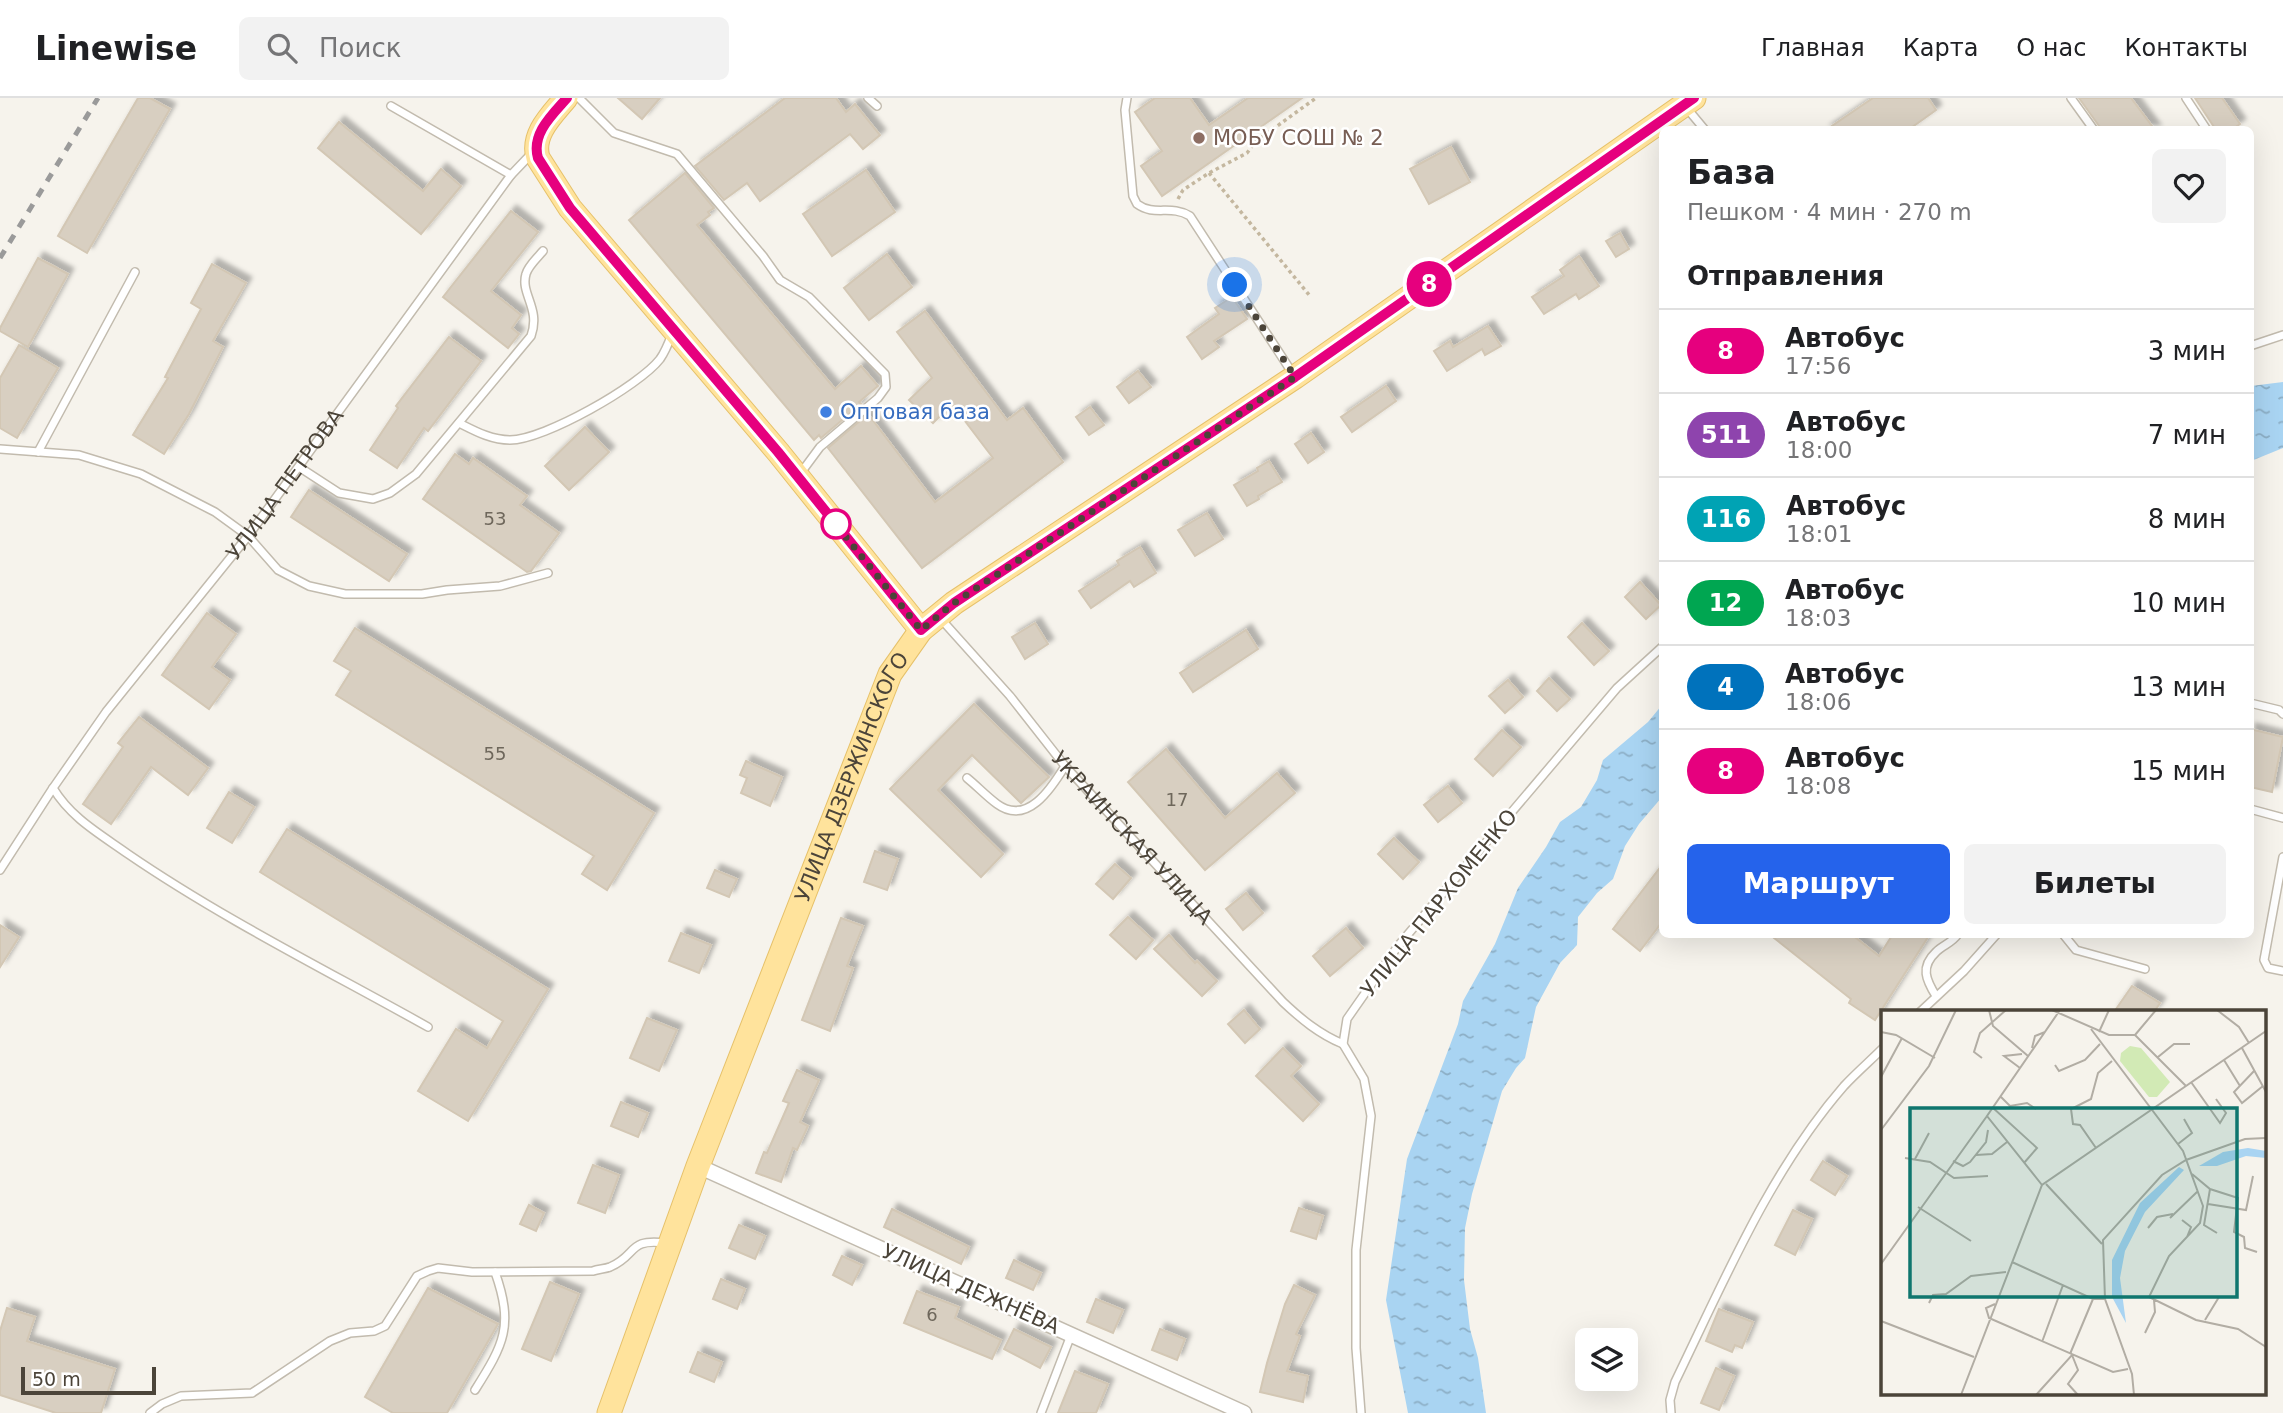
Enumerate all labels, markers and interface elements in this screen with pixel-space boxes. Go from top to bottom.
search box [239,17,729,80]
text: Linewise [35,29,197,68]
icon: search [263,29,301,67]
text: Поиск [319,33,401,63]
text: Главная [1761,34,1865,62]
text: Карта [1903,34,1978,62]
text: О нас [2016,34,2086,62]
text: Контакты [2124,34,2248,62]
place label: МОБУ СОШ № 2 [1213,126,1384,150]
marker: МОБУ СОШ № 2 [1191,130,1207,146]
button: heart [2152,149,2226,223]
text: База [1687,153,1776,192]
text: Пешком · 4 мин · 270 m [1687,199,1972,225]
line badge: 8 [1406,261,1452,307]
text: Отправления [1687,261,1884,291]
your location [1217,267,1252,302]
text: 8 [1421,270,1437,298]
text: Автобус [1785,323,1905,353]
text: 3 мин [2148,336,2226,366]
text: 8 [1717,337,1734,365]
text: 17:56 [1785,353,1851,379]
place label: Оптовая база [840,400,990,424]
street label: УЛИЦА ПЕТРОВА [222,404,349,565]
marker: Оптовая база [818,404,834,420]
text: Автобус [1786,407,1906,437]
text: 7 мин [2148,420,2226,450]
text: 511 [1701,421,1751,449]
text: 18:00 [1786,437,1852,463]
text: Автобус [1786,491,1906,521]
text: 8 мин [2148,504,2226,534]
text: 116 [1701,505,1751,533]
house number: 53 [484,508,506,529]
unlabelled marker [821,509,851,539]
text: 18:01 [1786,521,1852,547]
text: Автобус [1785,575,1905,605]
text: 10 мин [2131,588,2226,618]
text: 12 [1709,589,1742,617]
text: 18:03 [1785,605,1851,631]
street label: УЛИЦА ДЗЕРЖИНСКОГО [790,648,914,905]
text: Автобус [1785,659,1905,689]
text: 13 мин [2131,672,2226,702]
text: 4 [1717,673,1734,701]
text: 18:06 [1785,689,1851,715]
house number: 55 [484,743,506,764]
text: Автобус [1785,743,1905,773]
street label: УКРАИНСКАЯ УЛИЦА [1046,747,1218,930]
text: 15 мин [2131,756,2226,786]
text: 8 [1717,757,1734,785]
text: 18:08 [1785,773,1851,799]
house number: 17 [1166,789,1188,810]
street label: УЛИЦА ПАРХОМЕНКО [1356,805,1522,1001]
button: Маршрут [1687,844,1950,924]
button: Билеты [1964,844,2226,924]
inset map [1881,1010,2266,1396]
street label: УЛИЦА ДЕЖНЁВА [879,1238,1064,1339]
house number: 6 [926,1304,938,1325]
map controls [1575,1328,1638,1391]
button: layers [1575,1328,1638,1391]
scale bar [21,1364,156,1396]
text: 50 m [32,1368,81,1390]

